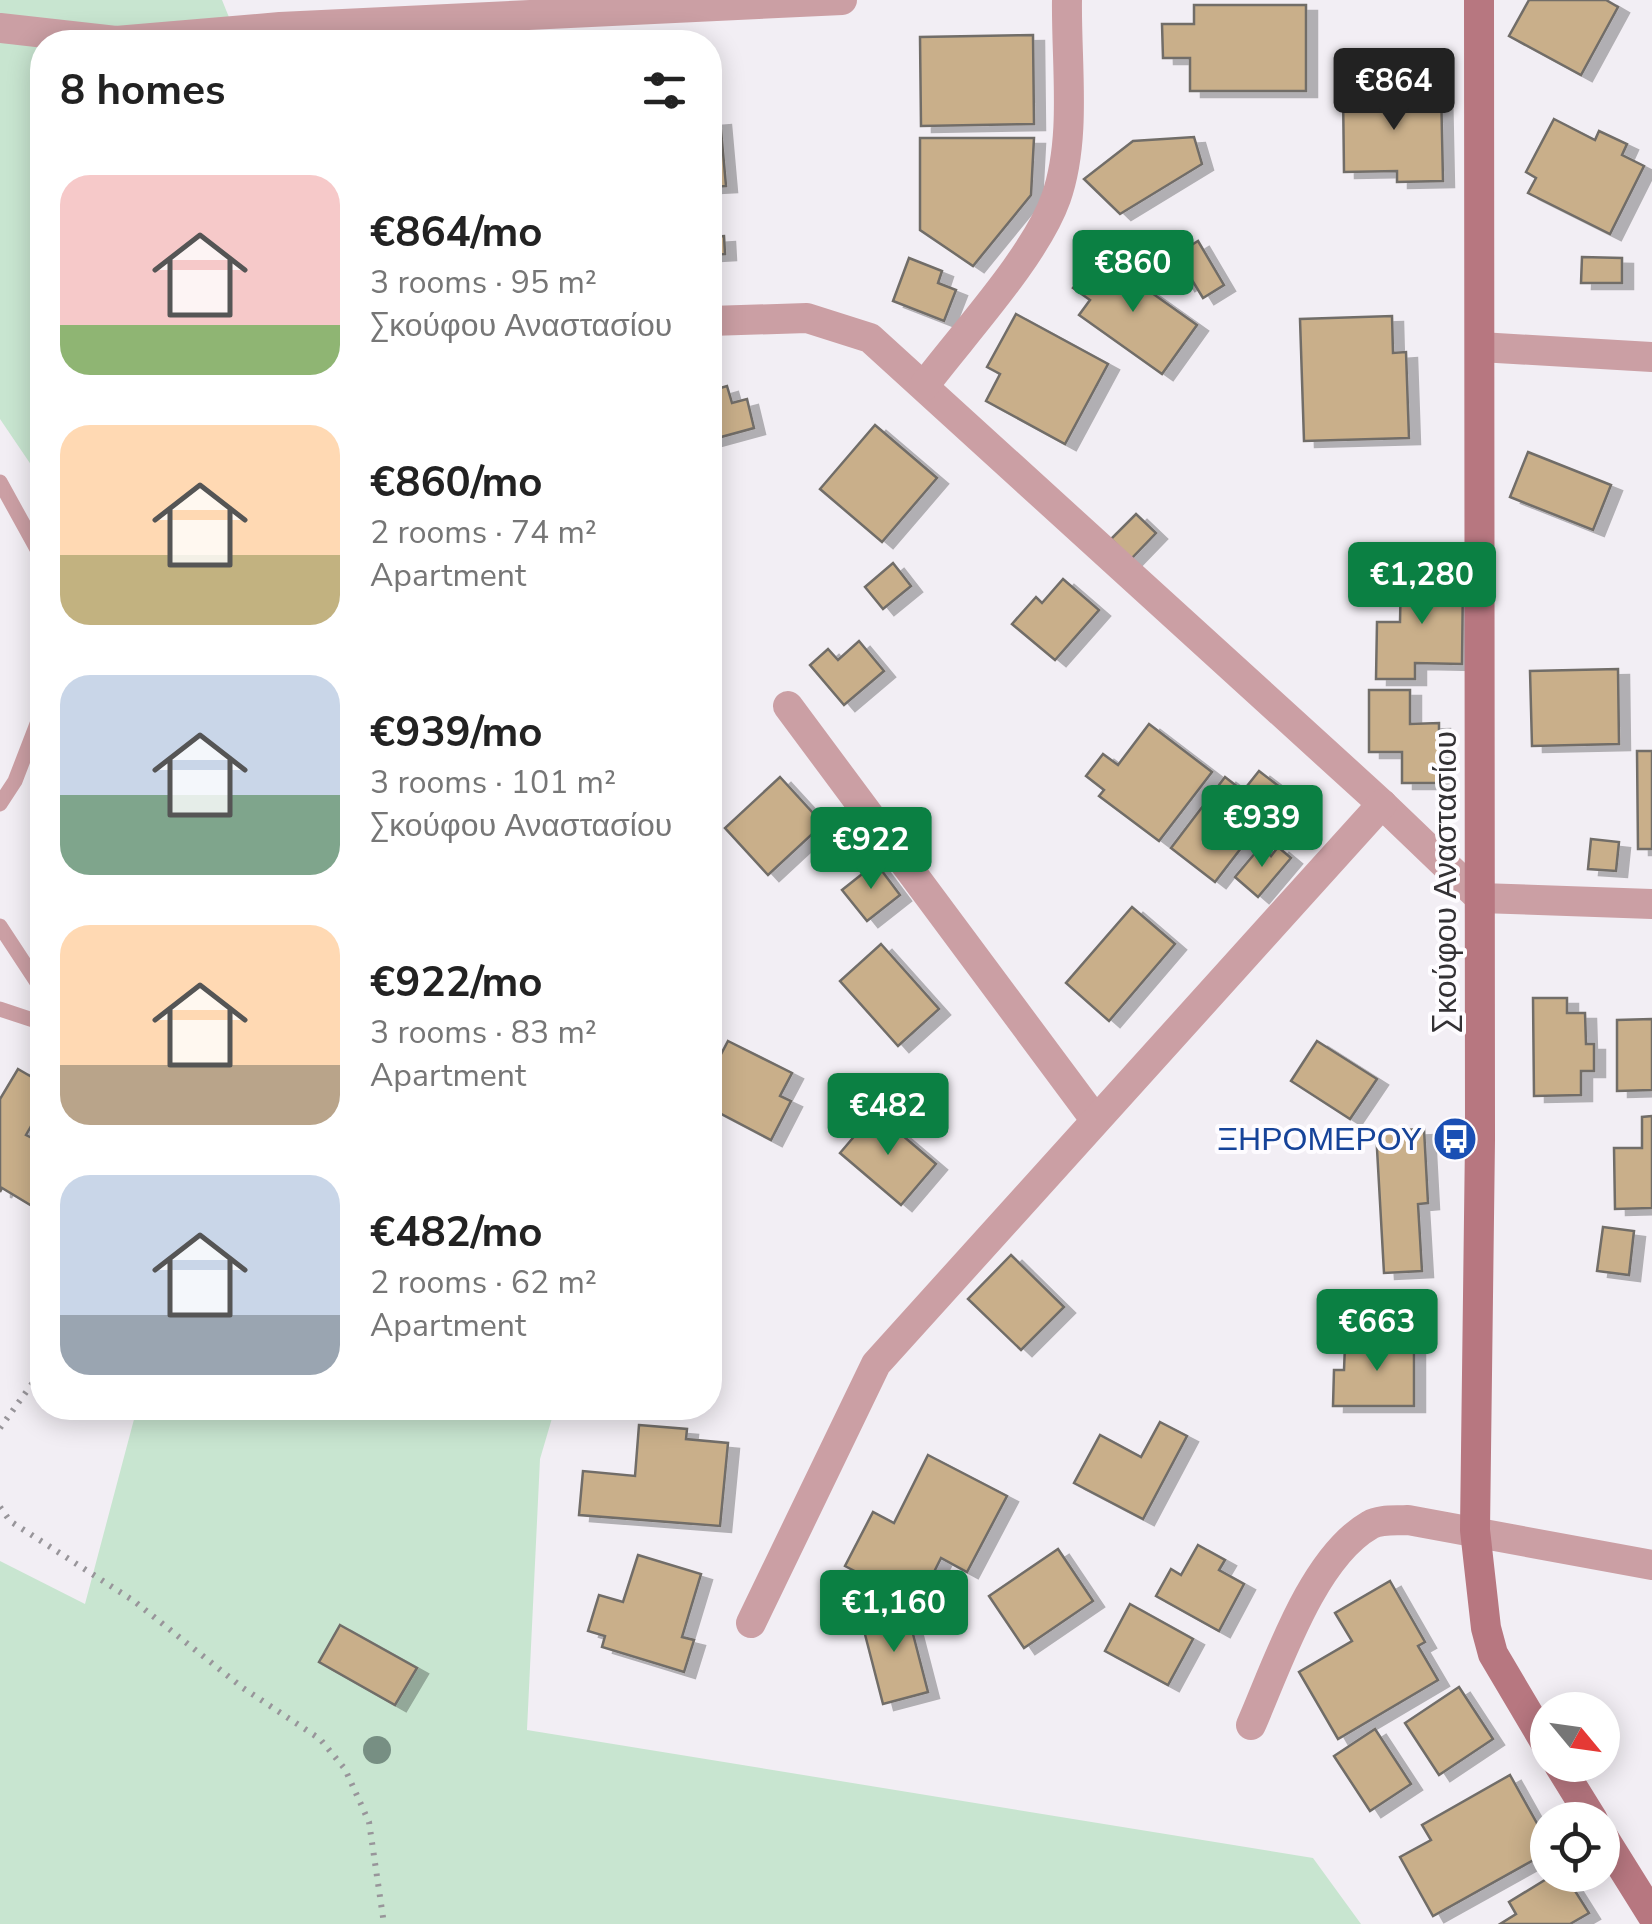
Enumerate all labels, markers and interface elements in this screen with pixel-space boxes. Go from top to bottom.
pin: €864 [1335,48,1453,133]
text: €864 [1356,59,1432,102]
text: 8 homes [60,62,225,119]
icon: filters [637,63,692,118]
text: €864/mo [370,204,542,261]
icon: home [140,215,260,335]
pin: €860 [1074,230,1192,315]
text: €860 [1095,241,1171,284]
text: 3 rooms · 95 m² [370,261,597,304]
text: Σκούφου Αναστασίου [370,304,672,347]
text: €860/mo [370,454,542,511]
icon: home [140,465,260,585]
text: 2 rooms · 74 m² [370,511,597,554]
pin: €1,280 [1341,542,1503,627]
text: €1,280 [1370,553,1474,596]
text: Apartment [370,554,526,597]
text: €939/mo [370,704,542,761]
icon: home [140,715,260,835]
street label: Σκούφου Αναστασίου [1424,731,1467,1033]
text: 3 rooms · 101 m² [370,761,616,804]
pin: €939 [1203,785,1321,870]
text: €939 [1224,796,1300,839]
text: Σκούφου Αναστασίου [370,804,672,847]
pin: €922 [812,807,930,892]
text: €922 [833,818,909,861]
text: €922/mo [370,954,542,1011]
icon: home [140,965,260,1085]
text: 3 rooms · 83 m² [370,1011,597,1054]
text: Apartment [370,1054,526,1097]
pin: €482 [829,1073,947,1158]
text: €482 [850,1084,926,1127]
bus stop icon: ΞΗΡΟΜΕΡΟΥ [1432,1116,1478,1162]
place label: ΞΗΡΟΜΕΡΟΥ [1217,1118,1422,1161]
text: €482/mo [370,1204,542,1261]
icon: home [140,1215,260,1335]
text: 2 rooms · 62 m² [370,1261,597,1304]
pin: €663 [1318,1289,1436,1374]
text: €663 [1339,1300,1415,1343]
text: Apartment [370,1304,526,1347]
pin: €1,160 [813,1570,975,1655]
text: €1,160 [842,1581,946,1624]
north arrow [1530,1692,1620,1782]
map controls [1530,1692,1620,1892]
button: locate [1530,1802,1620,1892]

